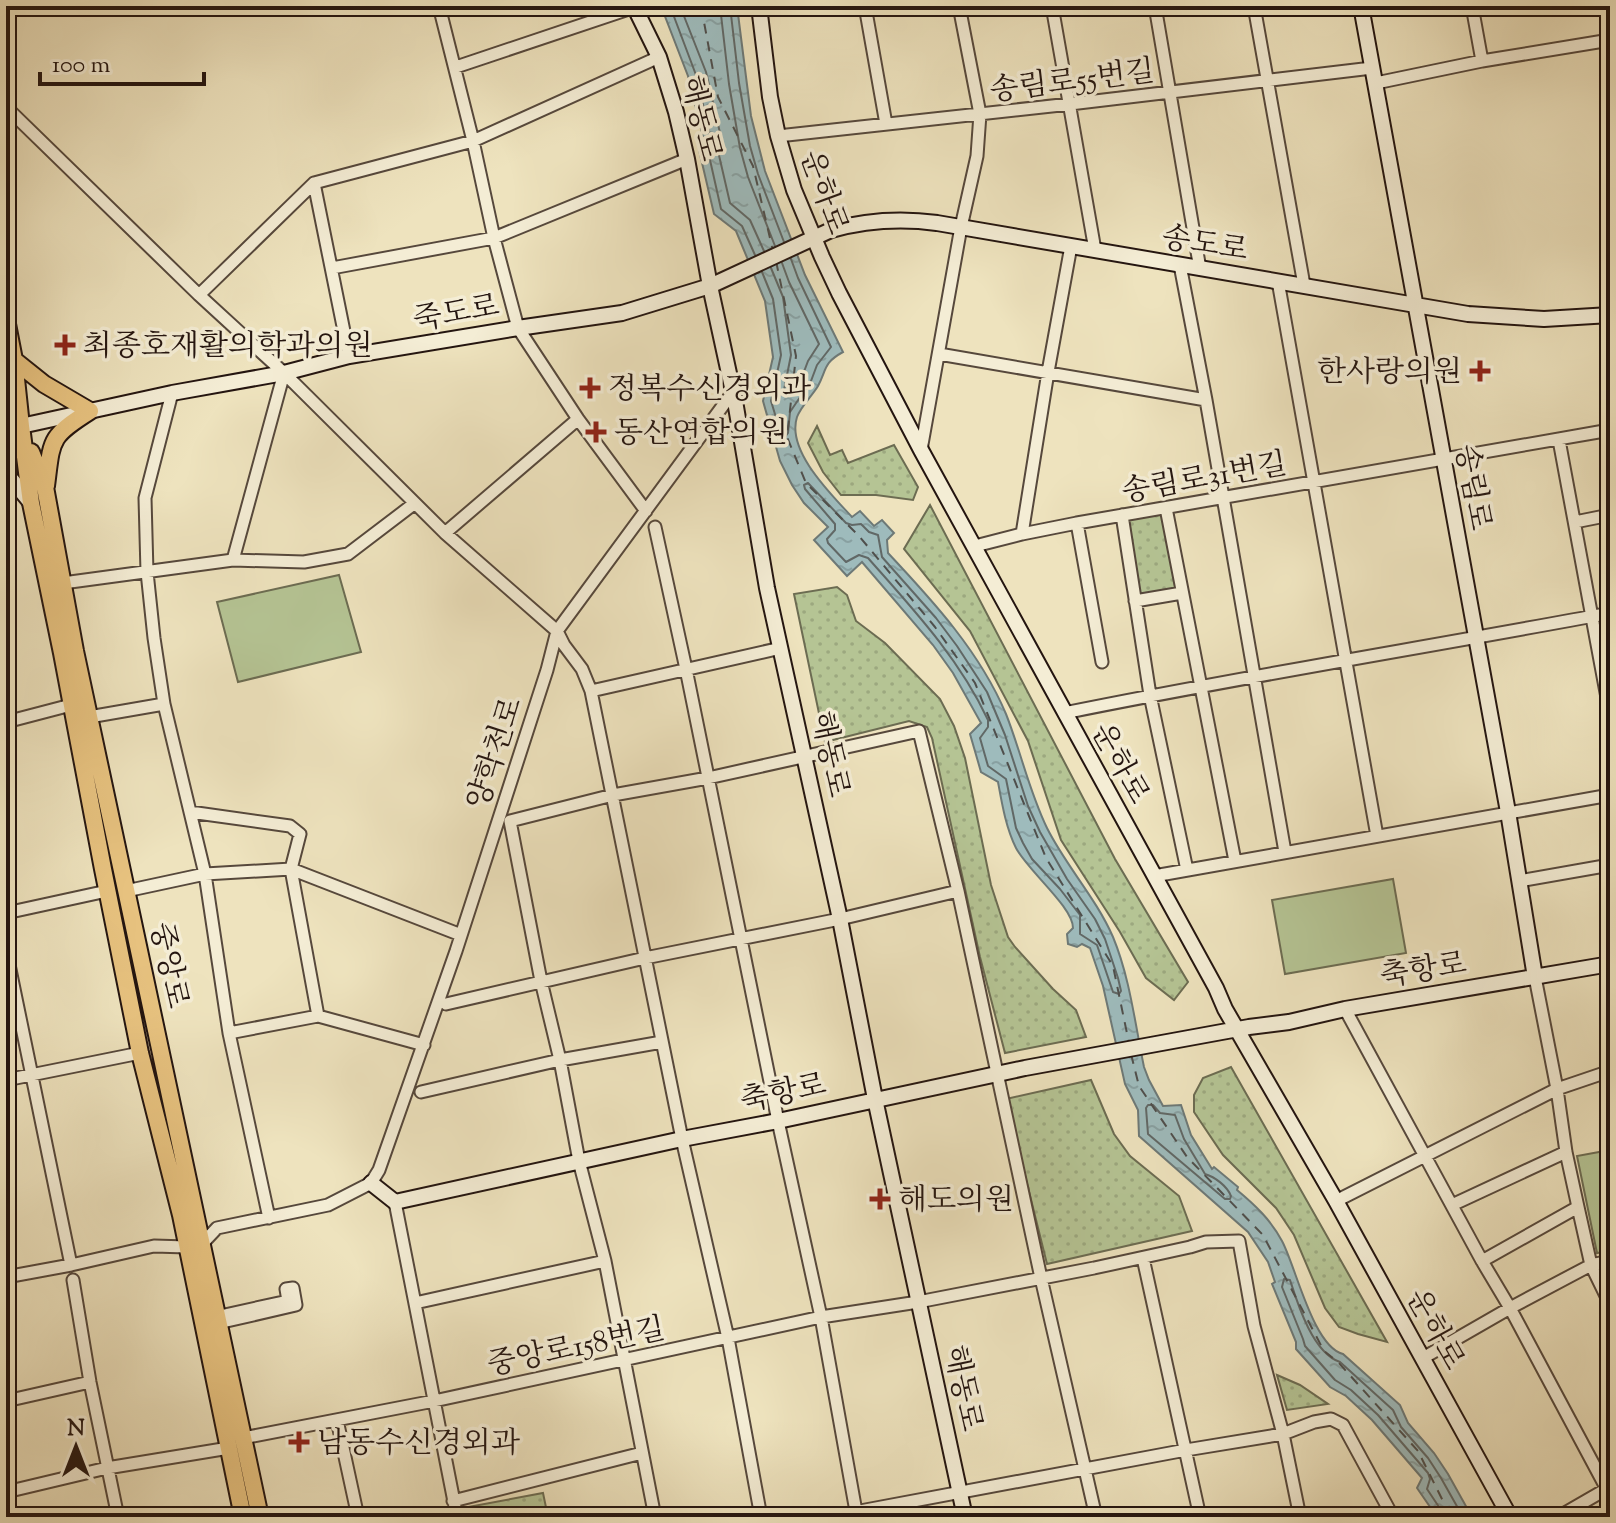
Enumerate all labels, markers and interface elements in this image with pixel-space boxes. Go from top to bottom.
scale bar [40,36,204,86]
text: 100 m [52,49,110,83]
street label: 송림로55번길 [987,51,1157,114]
street label: 해동로 [668,71,731,166]
street label: 운하로 [788,145,858,241]
street label: 송도로 [1158,217,1251,274]
street label: 죽도로 [410,286,503,343]
place label: 최종호재활의학과의원 [83,326,373,369]
marker: 최종호재활의학과의원 [54,334,76,356]
place label: 한사랑의원 [1317,352,1462,395]
marker: 한사랑의원 [1469,360,1491,382]
place label: 정복수신경외과 [608,369,811,412]
marker: 정복수신경외과 [579,377,601,399]
place label: 동산연합의원 [614,413,788,456]
marker: 동산연합의원 [585,421,607,443]
street label: 송림로 [1443,441,1500,534]
street label: 송림로31번길 [1118,444,1291,515]
street label: 양학천로 [458,692,535,816]
street label: 해동로 [798,708,859,802]
street label: 운하로 [1079,716,1159,813]
street label: 중앙로 [137,919,198,1013]
street label: 축항로 [1377,943,1470,1000]
street label: 축항로 [737,1064,831,1125]
place label: 해도의원 [898,1180,1014,1223]
marker: 해도의원 [869,1188,891,1210]
street label: 운하로 [1394,1282,1474,1379]
street label: 중앙로158번길 [484,1309,669,1388]
street label: 해동로 [931,1342,992,1436]
north arrow [36,1407,116,1487]
text: N [67,1414,85,1446]
place label: 남동수신경외과 [317,1423,520,1466]
marker: 남동수신경외과 [288,1431,310,1453]

